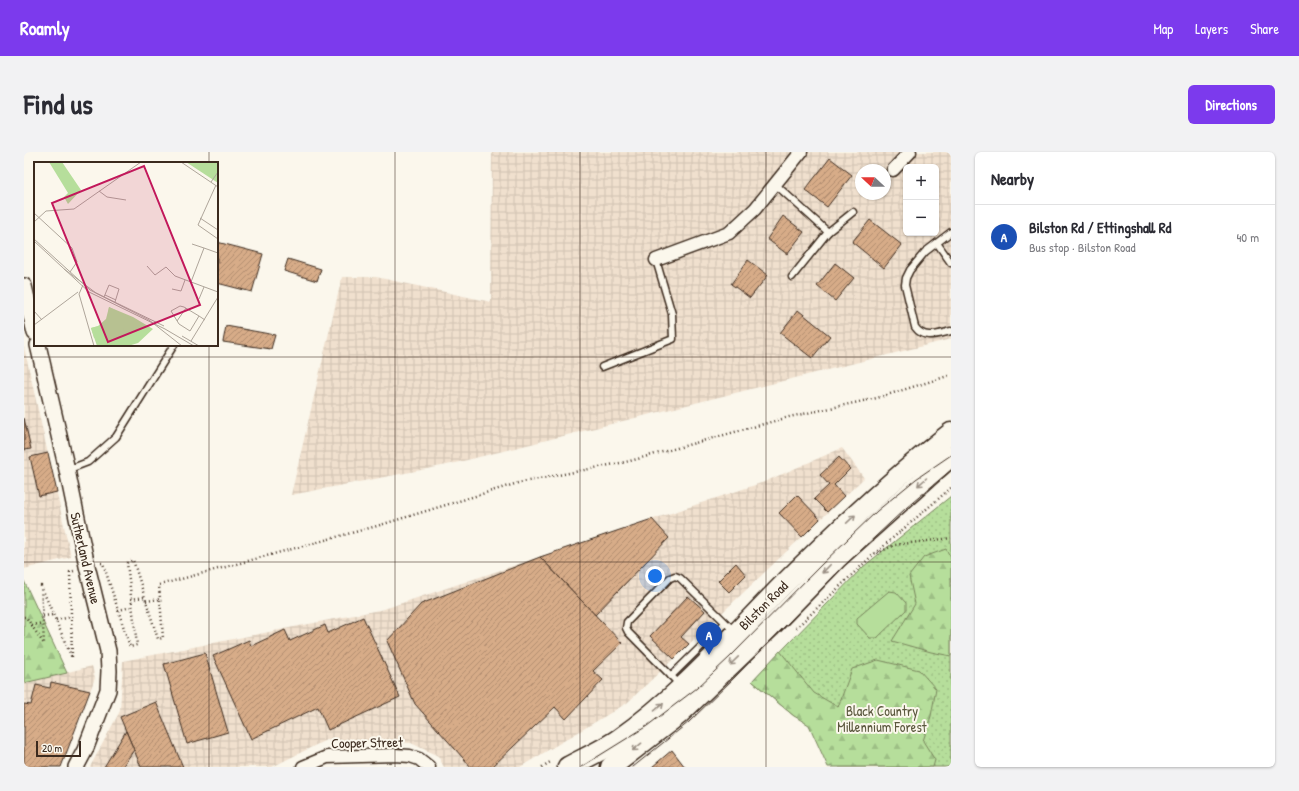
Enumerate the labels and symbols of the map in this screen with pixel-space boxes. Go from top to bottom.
inset map [34,162,218,346]
north arrow [855,164,891,200]
one-way arrow [917,477,927,486]
street label: Sutherland Avenue [66,510,106,606]
one-way arrow [846,514,856,524]
one-way arrow [821,564,831,574]
your location [645,566,665,586]
street label: Bilston Road [734,576,792,634]
pin: A [696,622,722,655]
one-way arrow [729,656,739,666]
park label: Black Country Millennium Forest [837,701,927,736]
one-way arrow [653,703,664,712]
street label: Cooper Street [331,732,403,753]
scale bar [36,739,81,758]
one-way arrow [631,743,642,752]

